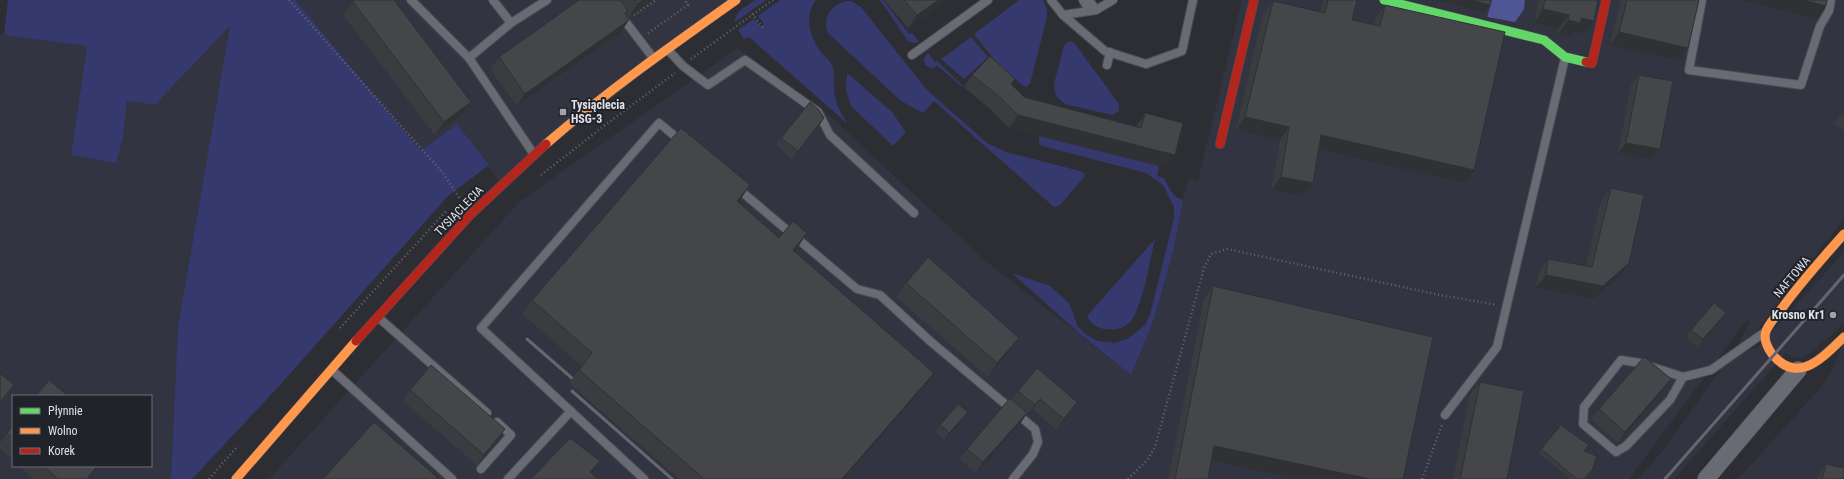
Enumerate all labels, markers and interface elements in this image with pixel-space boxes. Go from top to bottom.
place label: Tysiąclecia HSG-3 [571,98,625,126]
marker: Tysiąclecia HSG-3 [558,107,568,117]
street label: TYSIĄCLECIA [432,183,486,239]
street label: NAFTOWA [1771,253,1813,300]
place label: Krosno Kr1 [1772,308,1825,322]
marker: Krosno Kr1 [1828,310,1838,320]
legend [12,395,152,467]
text: Płynnie [48,404,83,418]
text: Wolno [48,424,78,438]
text: Korek [48,444,76,458]

